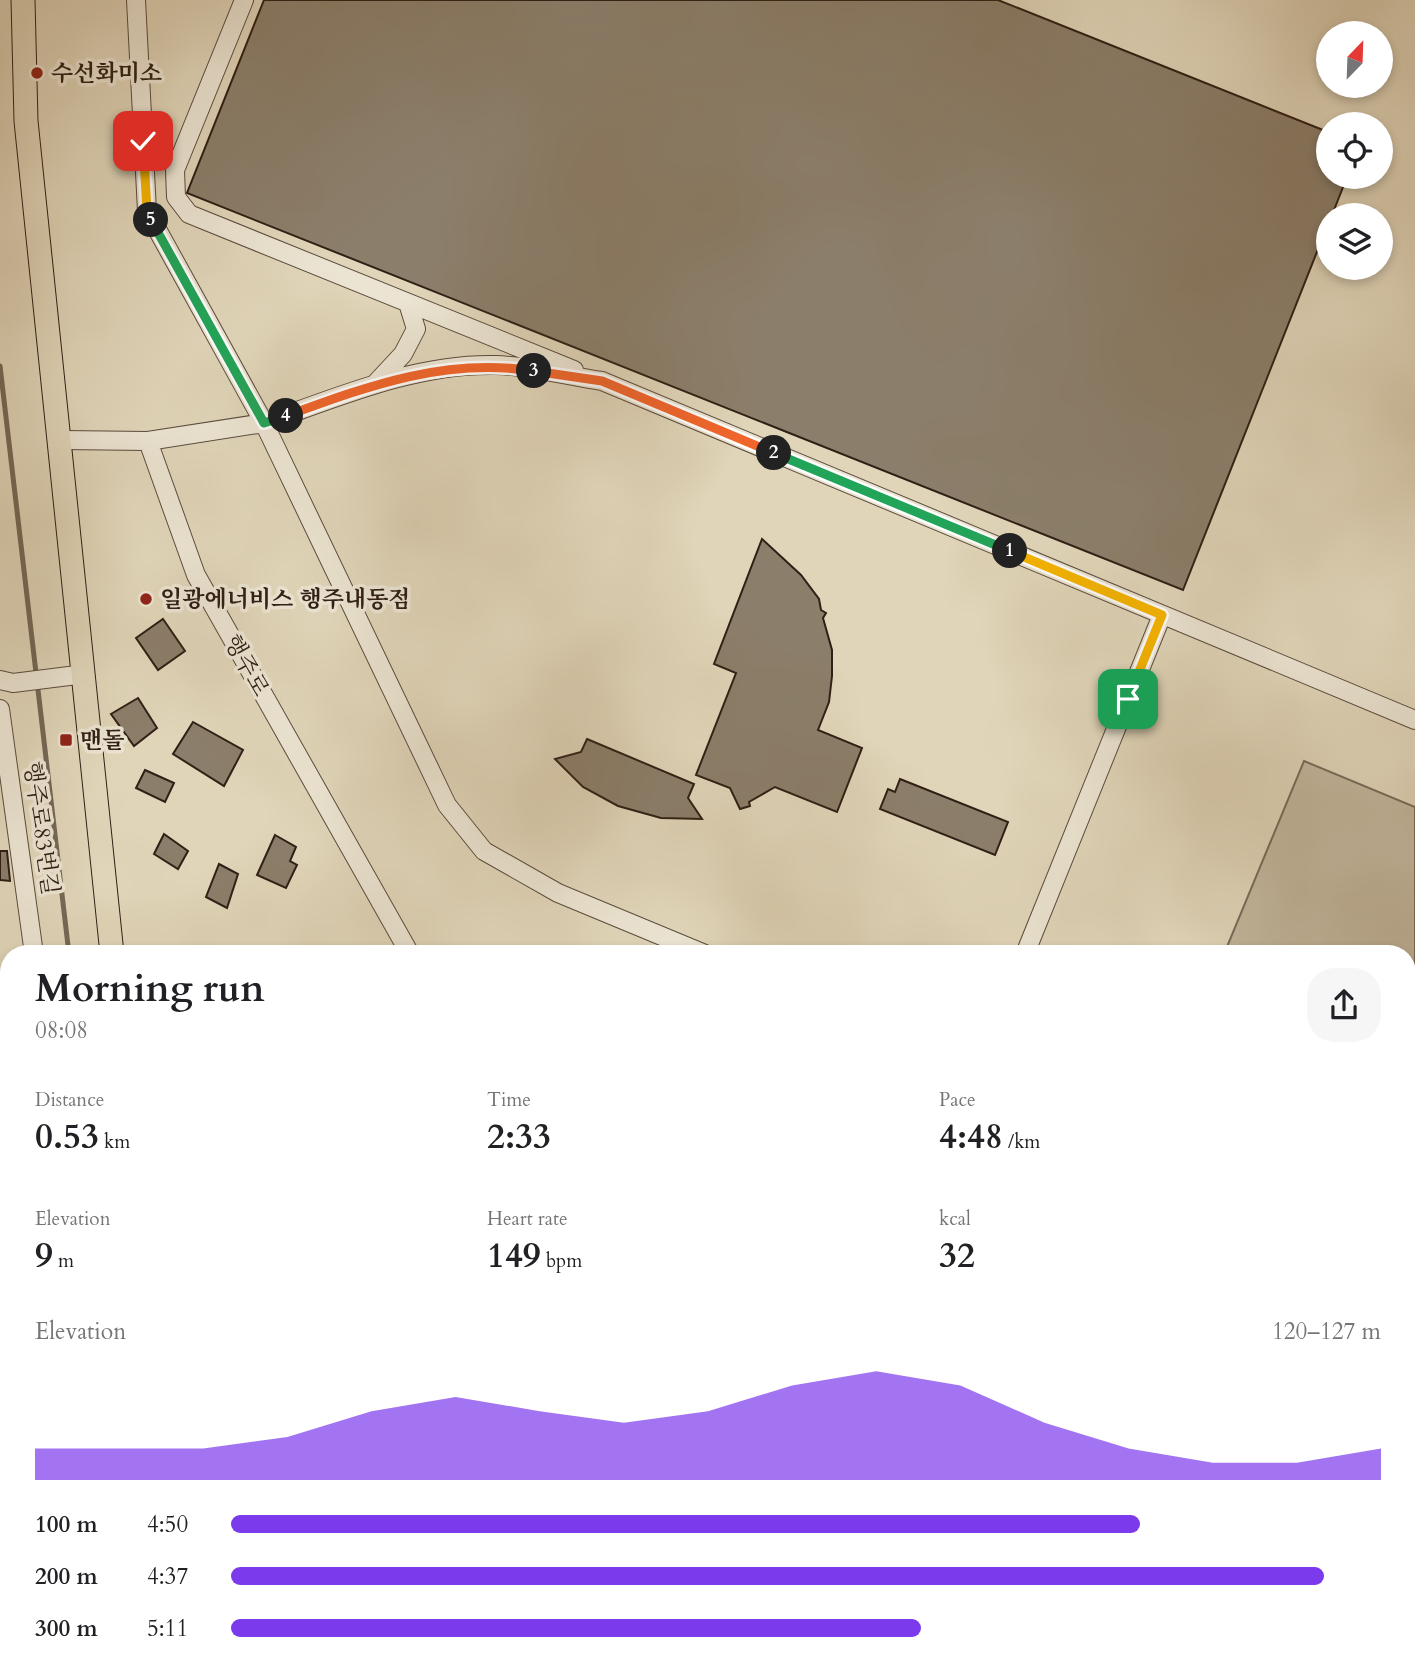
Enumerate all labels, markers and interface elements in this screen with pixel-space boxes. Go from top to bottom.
north arrow [1316,21,1393,98]
map controls [1316,21,1393,280]
place label: 수선화미소 [51,58,162,89]
marker: 수선화미소 [29,65,45,81]
pin [113,111,173,171]
button: locate [1316,112,1393,189]
icon: check [124,122,162,160]
pin: 5 [134,202,168,238]
button: layers [1316,203,1393,280]
text: 5 [146,206,155,232]
pin: 3 [516,354,552,388]
text: 3 [529,357,538,383]
pin: 4 [268,398,304,434]
text: 4 [281,402,290,428]
pin: 2 [756,435,792,470]
text: 2 [769,439,778,465]
pin: 1 [992,534,1028,568]
text: 1 [1005,537,1014,563]
place label: 일광에너비스 행주내동점 [160,584,411,615]
marker: 일광에너비스 행주내동점 [138,591,154,607]
street label: 행주로 [217,629,276,702]
pin [1098,669,1158,729]
icon: arrive [1109,680,1147,718]
place label: 맨돌 [80,725,124,756]
marker: 맨돌 [58,732,74,748]
street label: 행주로83번길 [17,759,66,897]
text: Morning run [35,963,265,1015]
button: share [1307,968,1381,1042]
text: 08:08 [35,1015,88,1046]
text: Distance [35,1087,104,1113]
text: Time [487,1087,531,1113]
text: Pace [939,1087,976,1113]
text: 0.53 [35,1113,99,1161]
text: 2:33 [487,1113,551,1161]
text: 4:48 [939,1113,1003,1161]
text: km [99,1129,130,1155]
text: /km [1003,1129,1040,1155]
text: Elevation [35,1206,110,1232]
text: Heart rate [487,1206,568,1232]
text: kcal [939,1206,971,1232]
text: 9 [35,1232,53,1280]
text: 149 [487,1232,541,1280]
text: 32 [939,1232,975,1280]
text: m [53,1248,74,1274]
text: bpm [541,1248,582,1274]
text: Elevation [35,1316,126,1347]
text: 120–127 m [1272,1316,1381,1347]
text: 100 m [35,1509,98,1540]
text: 4:50 [147,1509,188,1540]
text: 200 m [35,1561,98,1592]
text: 4:37 [147,1561,188,1592]
text: 300 m [35,1613,98,1644]
text: 5:11 [147,1613,188,1644]

